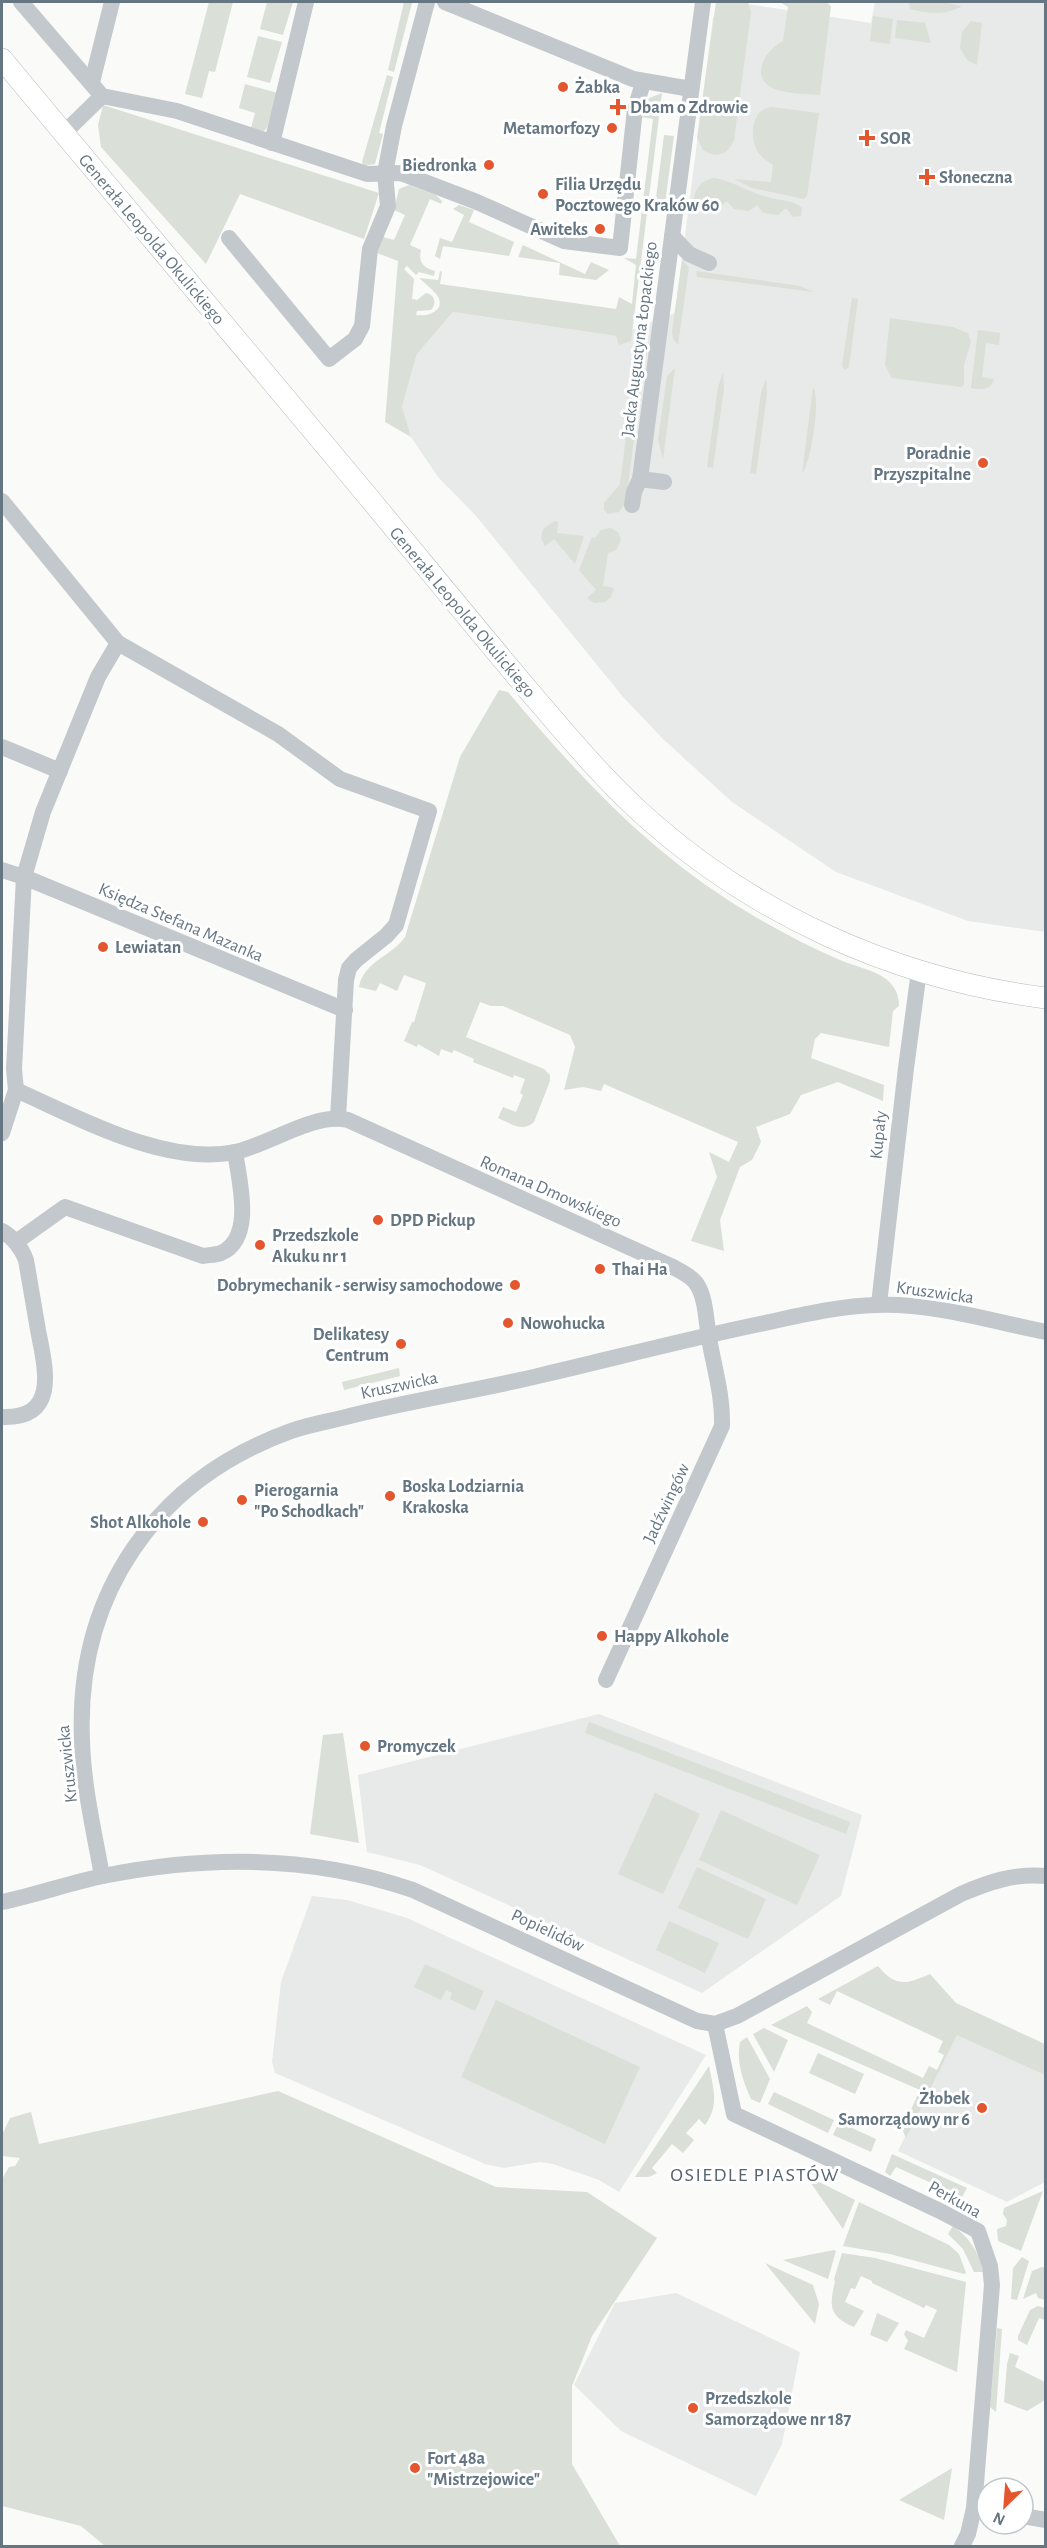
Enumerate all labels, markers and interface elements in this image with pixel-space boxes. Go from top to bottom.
place label: Żabka [575,76,621,97]
marker: Żabka [556,80,570,94]
place label: Dbam o Zdrowie [630,99,748,117]
marker: Dbam o Zdrowie [611,100,625,114]
place label: Metamorfozy [503,120,601,138]
marker: Metamorfozy [605,121,619,135]
marker: SOR [858,129,876,147]
place label: SOR [880,130,911,148]
street label: Generała Leopolda Okulickiego [75,151,228,328]
place label: Biedronka [402,157,477,175]
marker: Biedronka [482,158,496,172]
place label: Słoneczna [939,169,1013,187]
marker: Słoneczna [920,170,934,184]
place label: Filia Urzędu Pocztowego Kraków 60 [555,176,719,215]
marker: Filia Urzędu Pocztowego Kraków 60 [536,187,550,201]
place label: Awiteks [530,221,588,239]
marker: Awiteks [593,222,607,236]
street label: Jacka Augustyna Łopackiego [619,240,661,438]
place label: Poradnie Przyszpitalne [873,445,971,484]
marker: Poradnie Przyszpitalne [976,456,990,470]
street label: Generała Leopolda Okulickiego [386,524,539,701]
street label: Księdza Stefana Mazanka [96,880,265,966]
place label: Lewiatan [115,939,181,957]
marker: Lewiatan [96,940,110,954]
street label: Kupały [868,1110,891,1160]
street label: Romana Dmowskiego [477,1153,624,1231]
place label: DPD Pickup [390,1212,475,1230]
marker: DPD Pickup [371,1213,385,1227]
place label: Przedszkole Akuku nr 1 [272,1227,359,1266]
marker: Przedszkole Akuku nr 1 [253,1238,267,1252]
place label: Thai Ha [612,1261,668,1279]
marker: Thai Ha [593,1262,607,1276]
place label: Dobrymechanik - serwisy samochodowe [217,1277,503,1295]
marker: Dobrymechanik - serwisy samochodowe [508,1278,522,1292]
street label: Kruszwicka [895,1279,975,1307]
place label: Nowohucka [520,1315,606,1333]
marker: Nowohucka [501,1316,515,1330]
place label: Delikatesy Centrum [313,1326,390,1365]
marker: Delikatesy Centrum [394,1337,408,1351]
street label: Kruszwicka [359,1369,439,1403]
street label: Jadźwingów [641,1461,693,1546]
place label: Boska Lodziarnia Krakoska [402,1478,525,1517]
place label: Pierogarnia "Po Schodkach" [254,1482,364,1521]
marker: Boska Lodziarnia Krakoska [383,1489,397,1503]
marker: Pierogarnia "Po Schodkach" [235,1493,249,1507]
place label: Shot Alkohole [90,1514,191,1532]
marker: Shot Alkohole [196,1515,210,1529]
place label: Happy Alkohole [614,1628,729,1646]
marker: Happy Alkohole [595,1629,609,1643]
street label: Kruszwicka [55,1724,81,1804]
place label: Promyczek [377,1738,456,1756]
marker: Promyczek [358,1739,372,1753]
street label: Popielidów [508,1906,587,1956]
place label: Żłobek Samorządowy nr 6 [838,2087,970,2129]
marker: Żłobek Samorządowy nr 6 [975,2101,989,2115]
district label: OSIEDLE PIASTÓW [670,2164,840,2185]
street label: Perkuna [925,2178,984,2222]
place label: Przedszkole Samorządowe nr 187 [705,2390,852,2429]
marker: Przedszkole Samorządowe nr 187 [686,2401,700,2415]
place label: Fort 48a "Mistrzejowice" [427,2450,540,2489]
marker: Fort 48a "Mistrzejowice" [408,2461,422,2475]
north arrow [975,2476,1035,2536]
text: N [991,2509,1008,2528]

